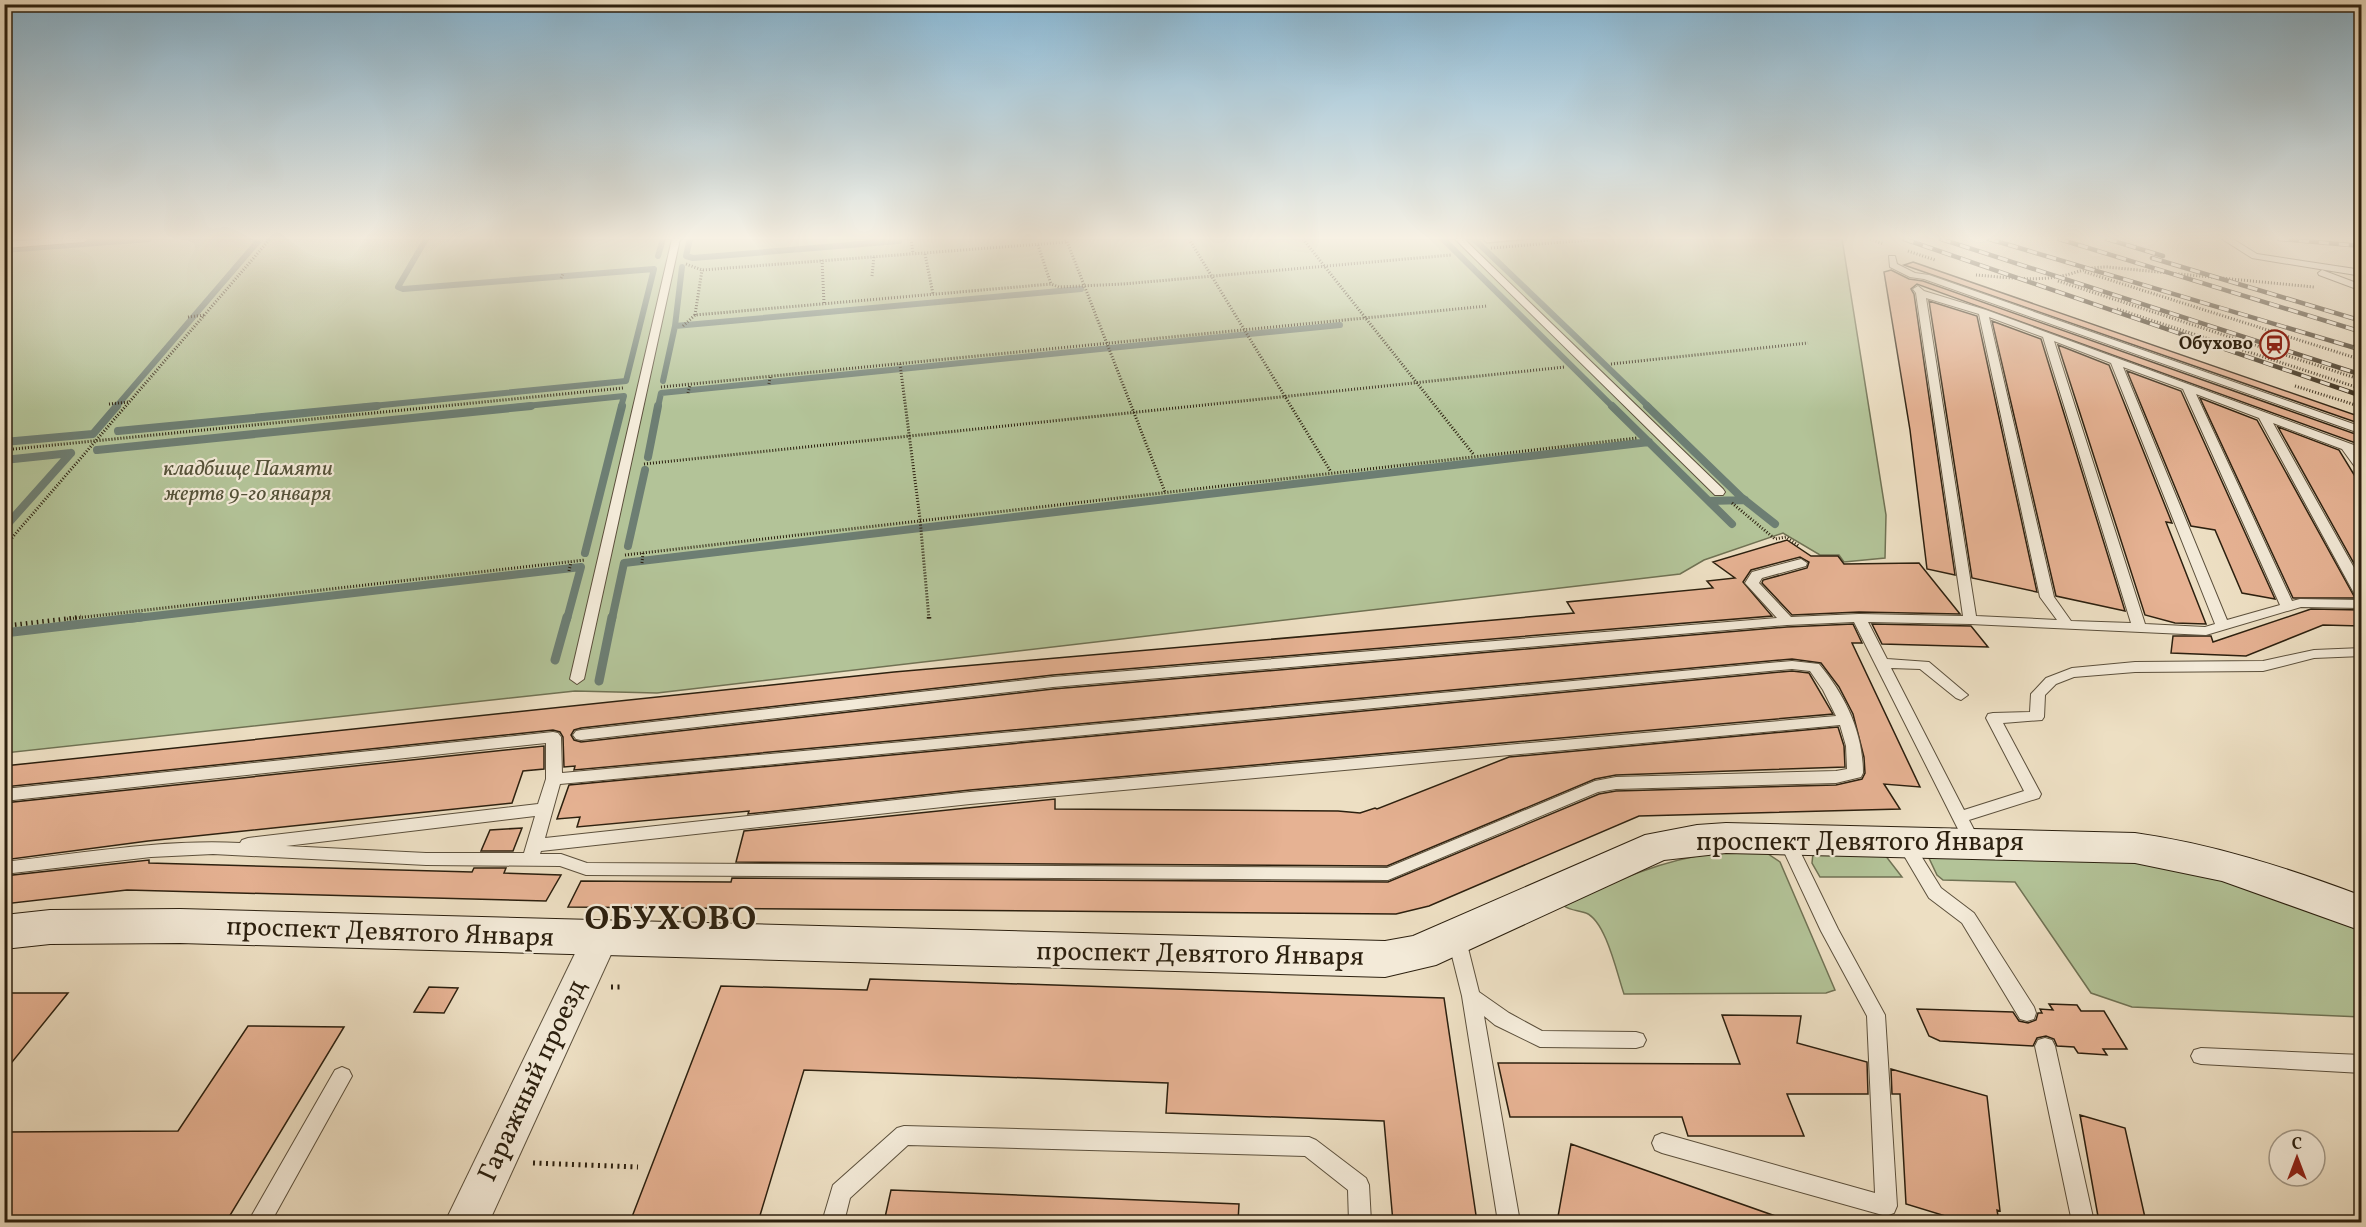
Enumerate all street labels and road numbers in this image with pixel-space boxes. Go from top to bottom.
street label: проспект Девятого Января [1696,824,2024,862]
street label: проспект Девятого Января [225,908,555,958]
street label: проспект Девятого Января [1036,933,1364,977]
street label: Гаражный проезд [470,974,596,1188]

